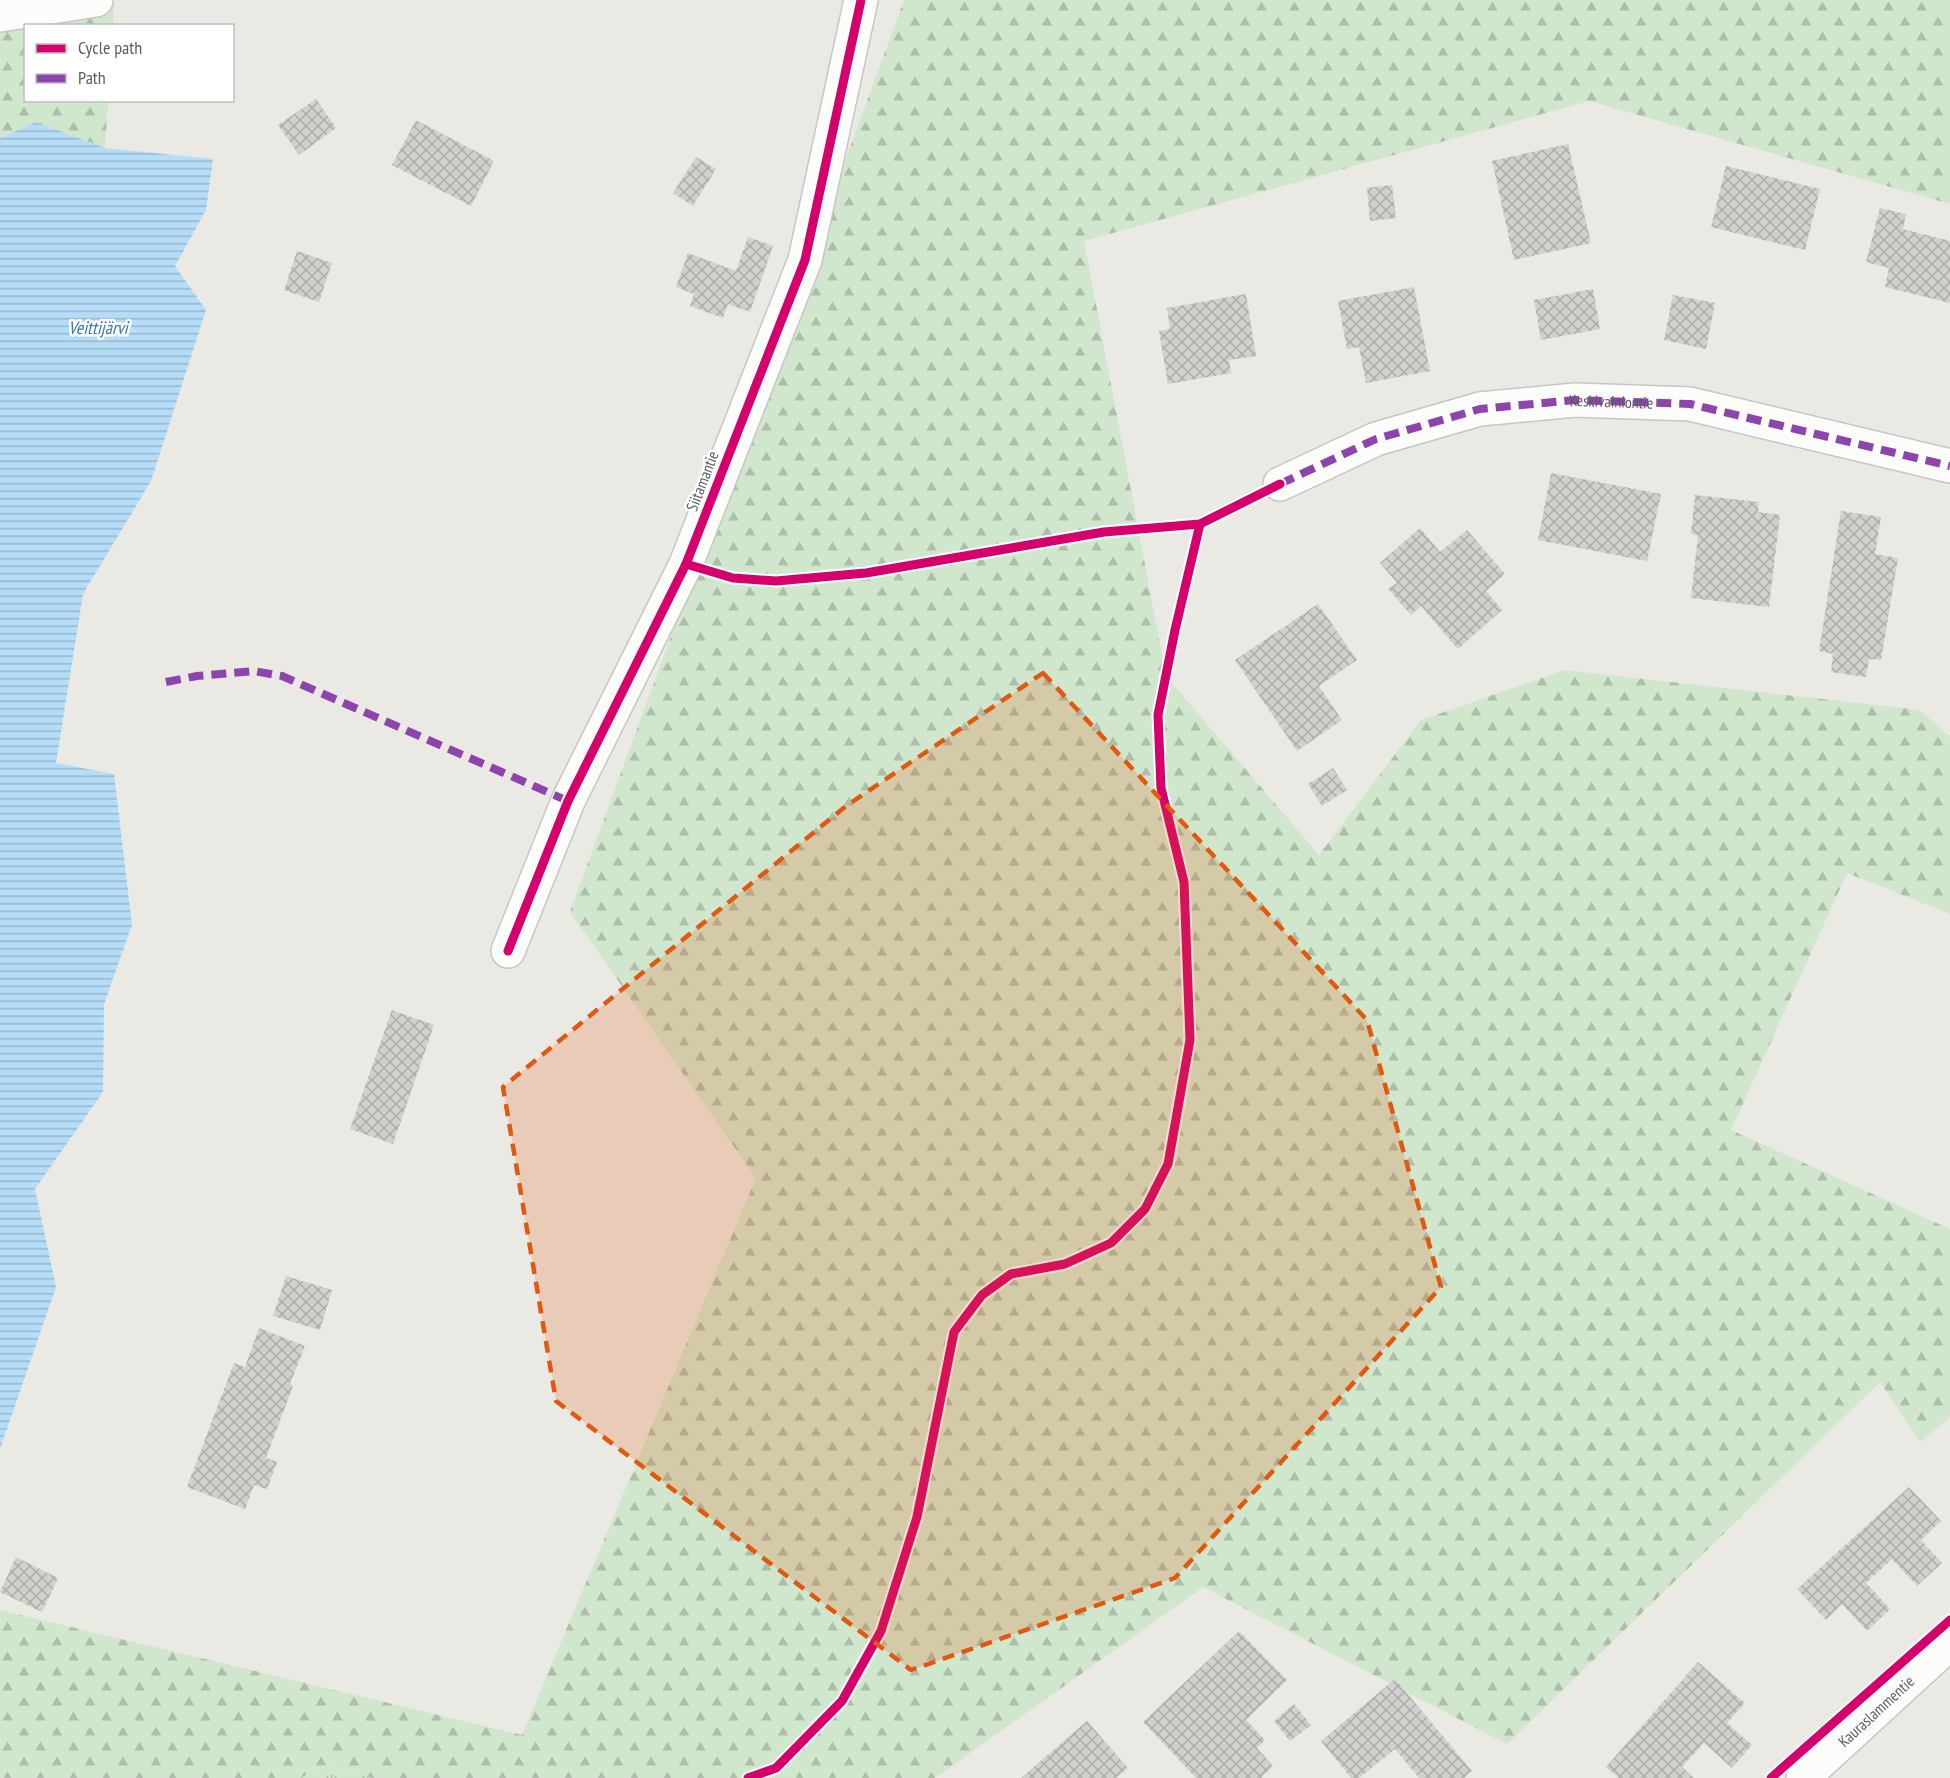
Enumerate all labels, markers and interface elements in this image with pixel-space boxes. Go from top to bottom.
legend [24,24,234,102]
text: Cycle path [78,36,142,59]
text: Path [78,66,106,89]
water label: Veittijärvi [68,316,130,339]
street label: Keskivainiontie [1568,390,1654,413]
street label: Siitamantie [681,448,723,514]
street label: Kauraslammentie [1834,1671,1918,1751]

